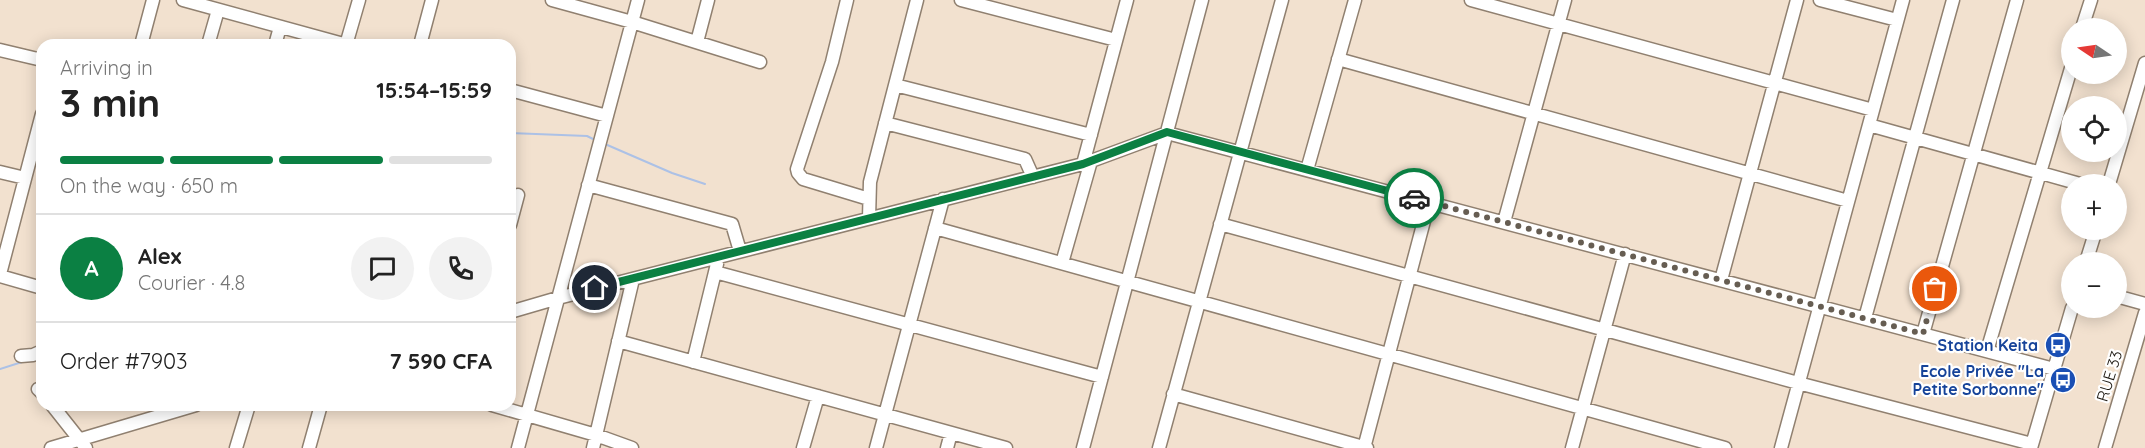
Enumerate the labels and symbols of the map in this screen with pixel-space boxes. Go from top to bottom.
north arrow [2061,18,2127,84]
courier [1384,168,1444,228]
pin [569,262,620,313]
pin [1909,263,1960,314]
bus stop icon: Station Keita [2043,330,2073,360]
place label: Station Keita [1938,335,2038,355]
street label: RUE 33 [2092,348,2126,404]
place label: Ecole Privée "La Petite Sorbonne" [1912,361,2044,399]
bus stop icon: Ecole Privée "La Petite Sorbonne" [2048,365,2078,395]

